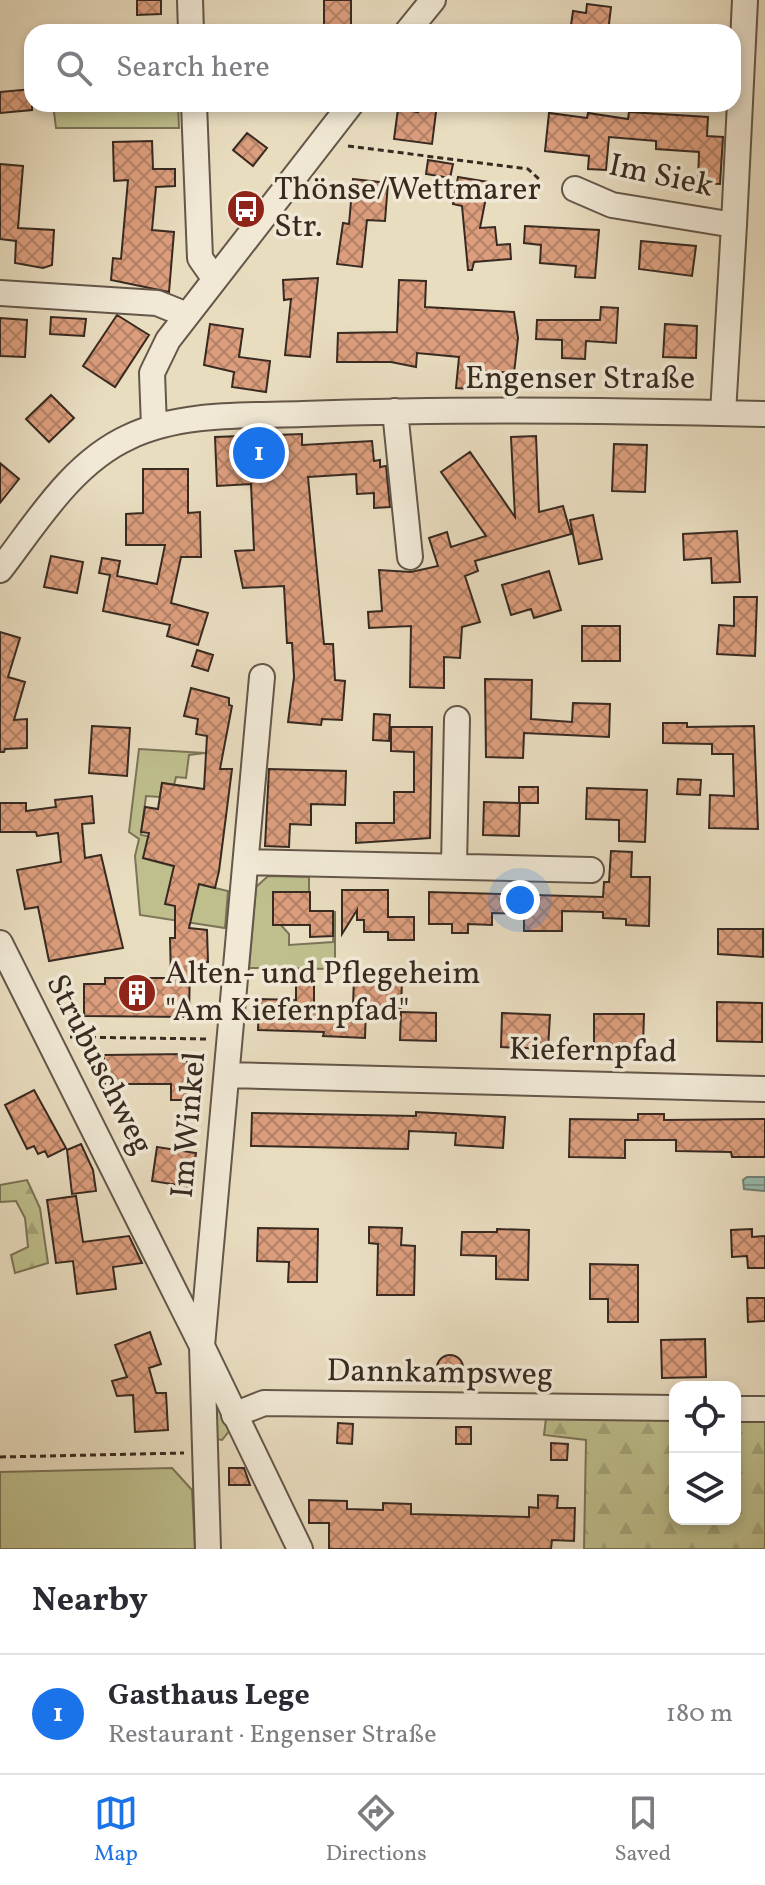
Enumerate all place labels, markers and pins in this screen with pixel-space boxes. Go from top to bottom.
place label: Thönse/Wettmarer Str. [274,169,541,250]
bus stop icon: Thönse/Wettmarer Str. [225,188,267,230]
pin: 1 [233,423,285,483]
place label: Alten- und Pflegeheim "Am Kiefernpfad" [165,953,480,1034]
building icon: Alten- und Pflegeheim "Am Kiefernpfad" [116,972,158,1014]

